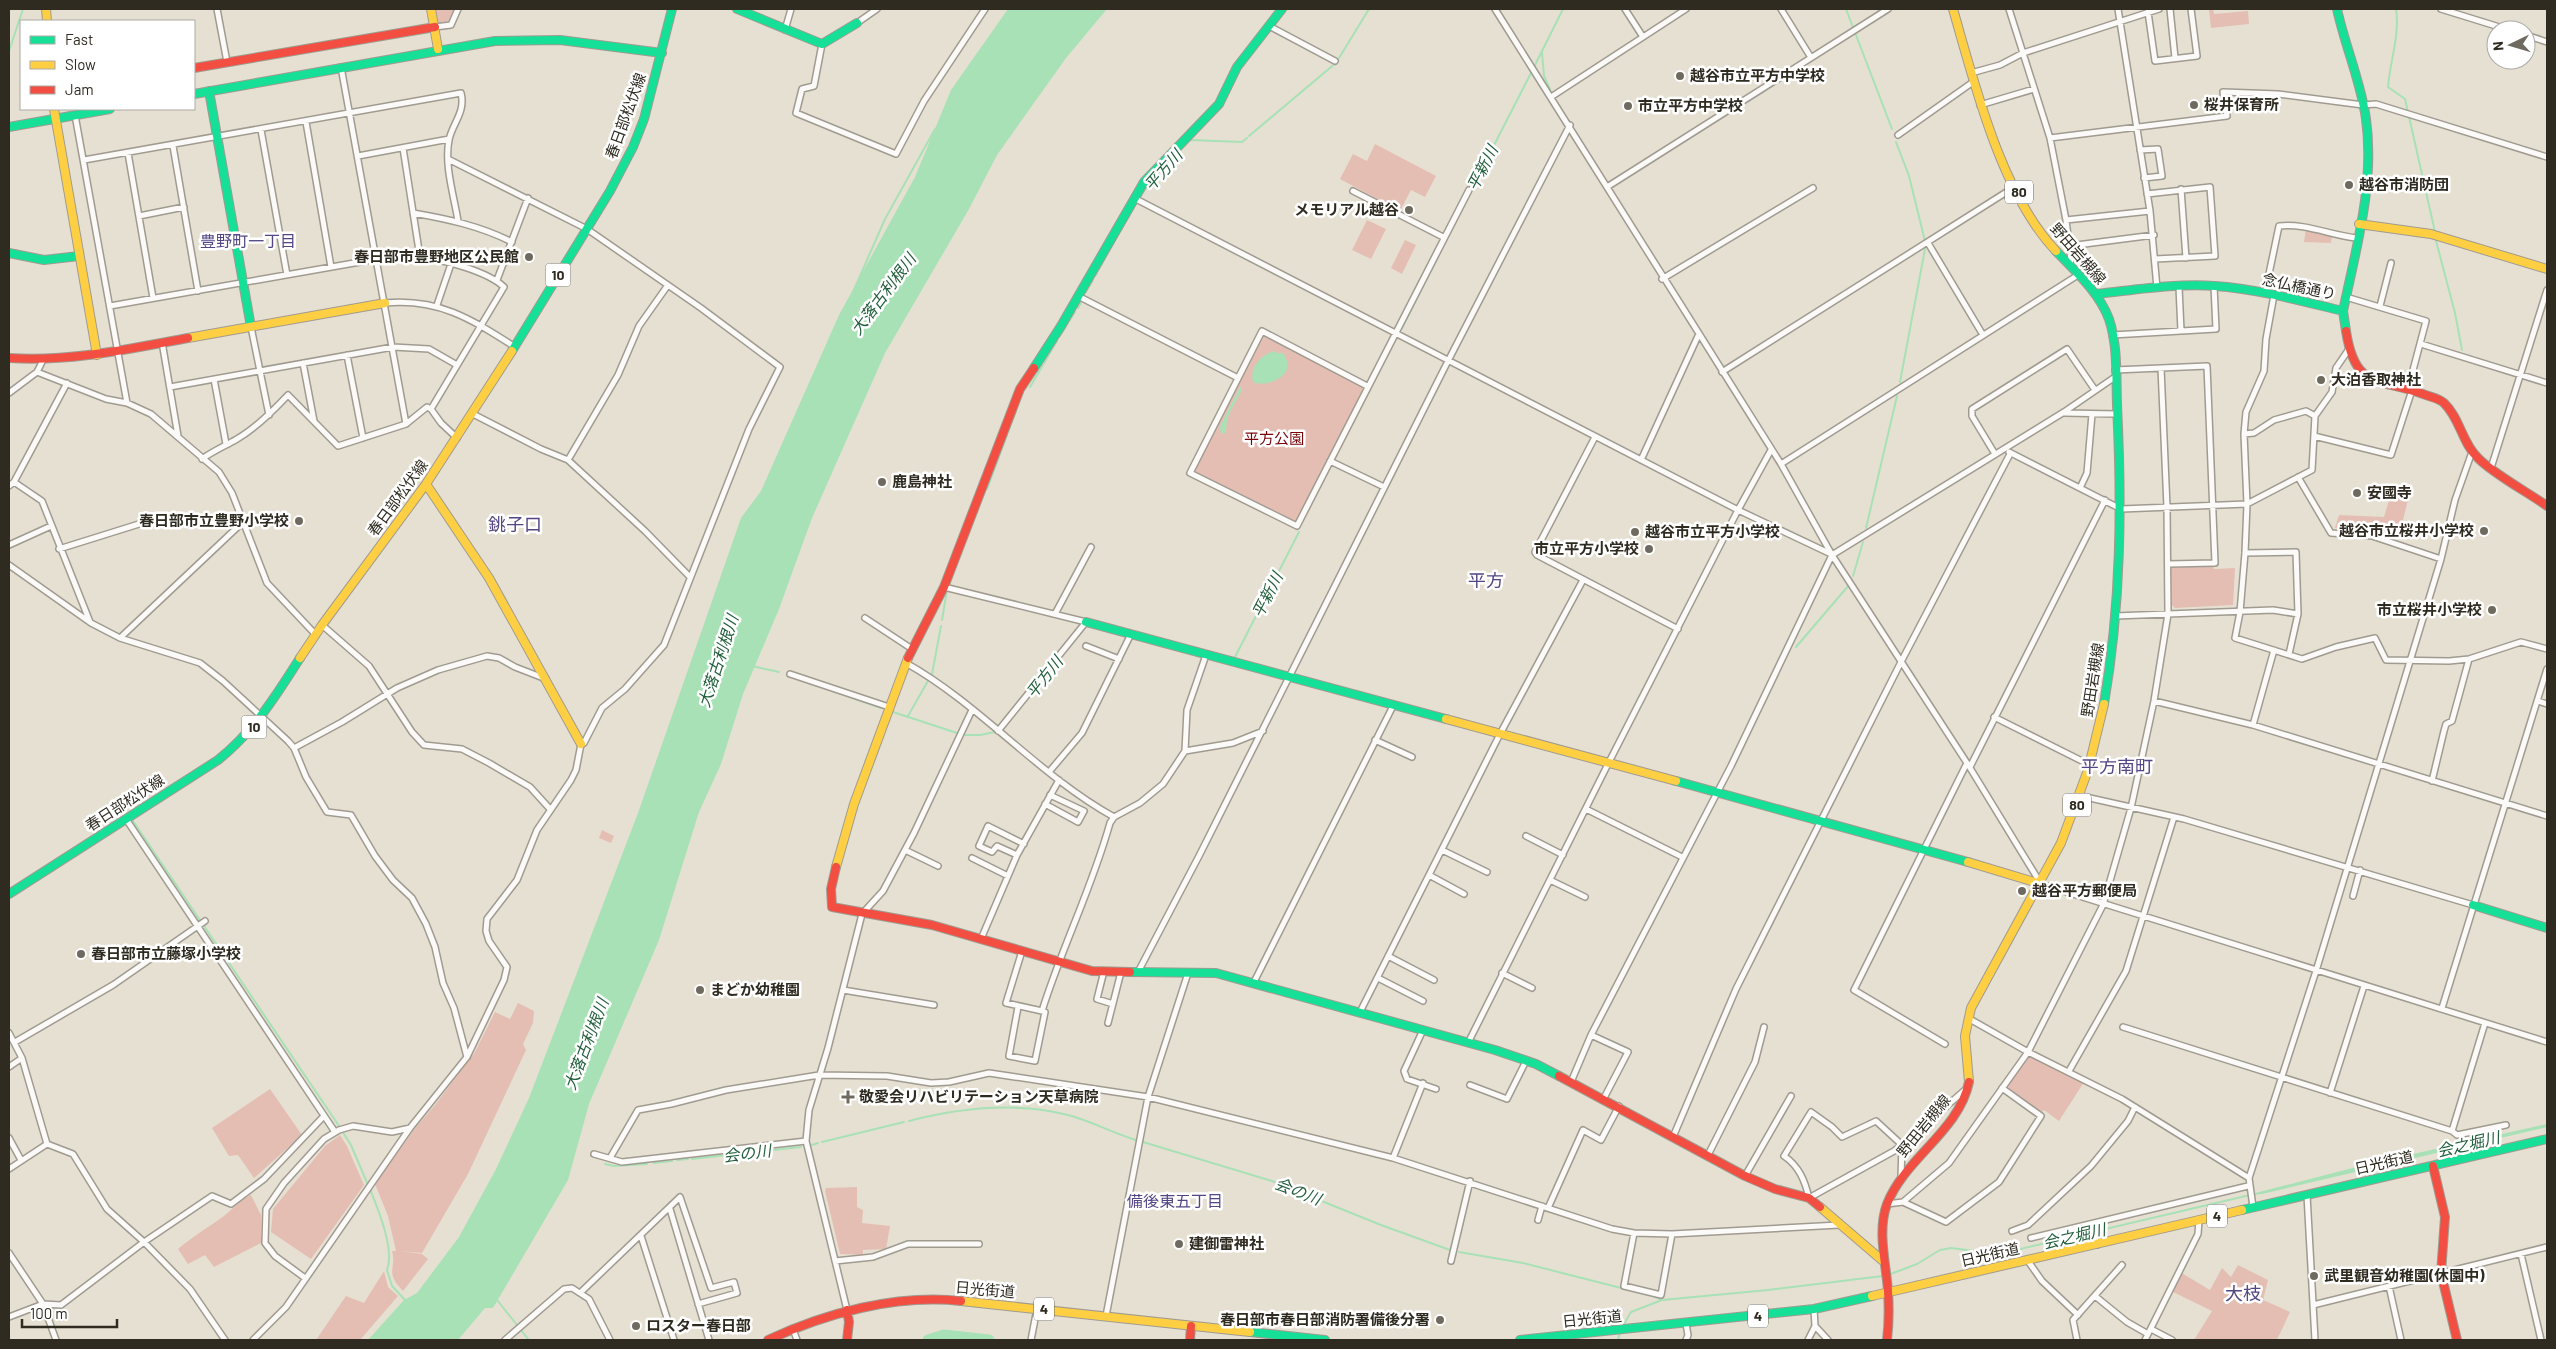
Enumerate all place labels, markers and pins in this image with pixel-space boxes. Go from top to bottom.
place label: 越谷市立平方中学校 [1690,66,1825,84]
marker: 越谷市立平方中学校 [1674,70,1686,82]
place label: 桜井保育所 [2204,95,2279,113]
place label: 市立平方中学校 [1638,96,1743,114]
marker: 桜井保育所 [2188,99,2200,111]
marker: 市立平方中学校 [1622,100,1634,112]
place label: 越谷市消防団 [2359,175,2449,193]
marker: 越谷市消防団 [2343,179,2355,191]
place label: メモリアル越谷 [1294,200,1399,218]
marker: メモリアル越谷 [1403,204,1415,216]
place label: 春日部市豊野地区公民館 [354,247,519,265]
marker: 春日部市豊野地区公民館 [523,251,535,263]
place label: 大泊香取神社 [2331,370,2421,388]
marker: 大泊香取神社 [2315,374,2327,386]
place label: 鹿島神社 [892,472,952,490]
marker: 鹿島神社 [876,476,888,488]
place label: 安國寺 [2367,483,2412,501]
marker: 安國寺 [2351,487,2363,499]
place label: 春日部市立豊野小学校 [139,511,289,529]
marker: 春日部市立豊野小学校 [293,515,305,527]
place label: 越谷市立桜井小学校 [2339,521,2474,539]
place label: 越谷市立平方小学校 [1645,522,1780,540]
marker: 越谷市立桜井小学校 [2478,525,2490,537]
marker: 越谷市立平方小学校 [1629,526,1641,538]
place label: 市立平方小学校 [1534,539,1639,557]
marker: 市立平方小学校 [1643,543,1655,555]
place label: 市立桜井小学校 [2377,600,2482,618]
marker: 市立桜井小学校 [2486,604,2498,616]
place label: 越谷平方郵便局 [2032,881,2137,899]
marker: 越谷平方郵便局 [2016,885,2028,897]
place label: 春日部市立藤塚小学校 [91,944,241,962]
marker: 春日部市立藤塚小学校 [75,948,87,960]
place label: まどか幼稚園 [710,980,800,998]
marker: まどか幼稚園 [694,984,706,996]
place label: 敬愛会リハビリテーション天草病院 [859,1087,1099,1105]
marker: 敬愛会リハビリテーション天草病院 [841,1090,855,1104]
place label: 建御雷神社 [1189,1234,1264,1252]
marker: 建御雷神社 [1173,1238,1185,1250]
place label: 武里観音幼稚園(休園中) [2324,1266,2485,1284]
marker: 武里観音幼稚園(休園中) [2308,1270,2320,1282]
place label: 春日部市春日部消防署備後分署 [1220,1310,1430,1328]
marker: 春日部市春日部消防署備後分署 [1434,1314,1446,1326]
place label: ロスター春日部 [646,1316,751,1334]
marker: ロスター春日部 [630,1320,642,1332]

